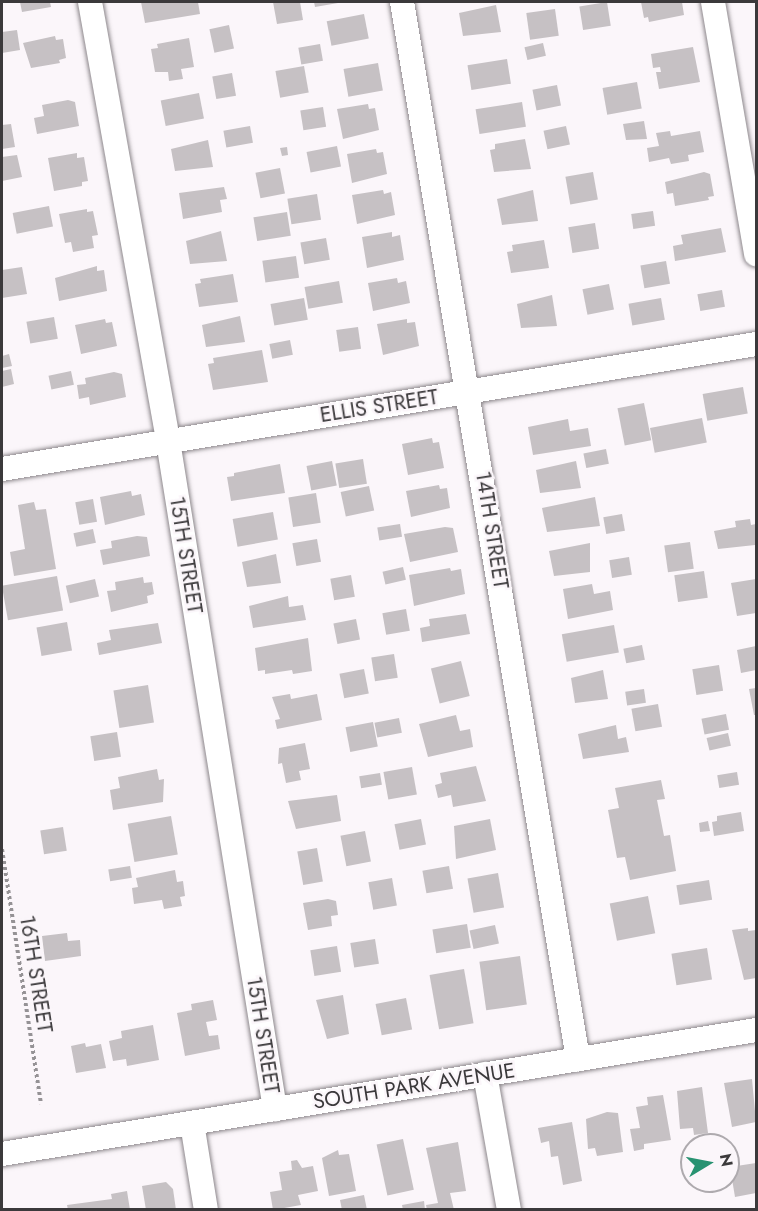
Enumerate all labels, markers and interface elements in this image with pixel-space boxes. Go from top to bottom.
street label: ELLIS STREET [318,384,440,428]
street label: 14TH STREET [470,469,514,591]
street label: 15TH STREET [164,495,208,615]
street label: 16TH STREET [14,913,58,1035]
street label: 15TH STREET [241,975,285,1095]
street label: SOUTH PARK AVENUE [311,1058,517,1114]
north arrow [680,1133,740,1193]
text: N [714,1152,739,1168]

